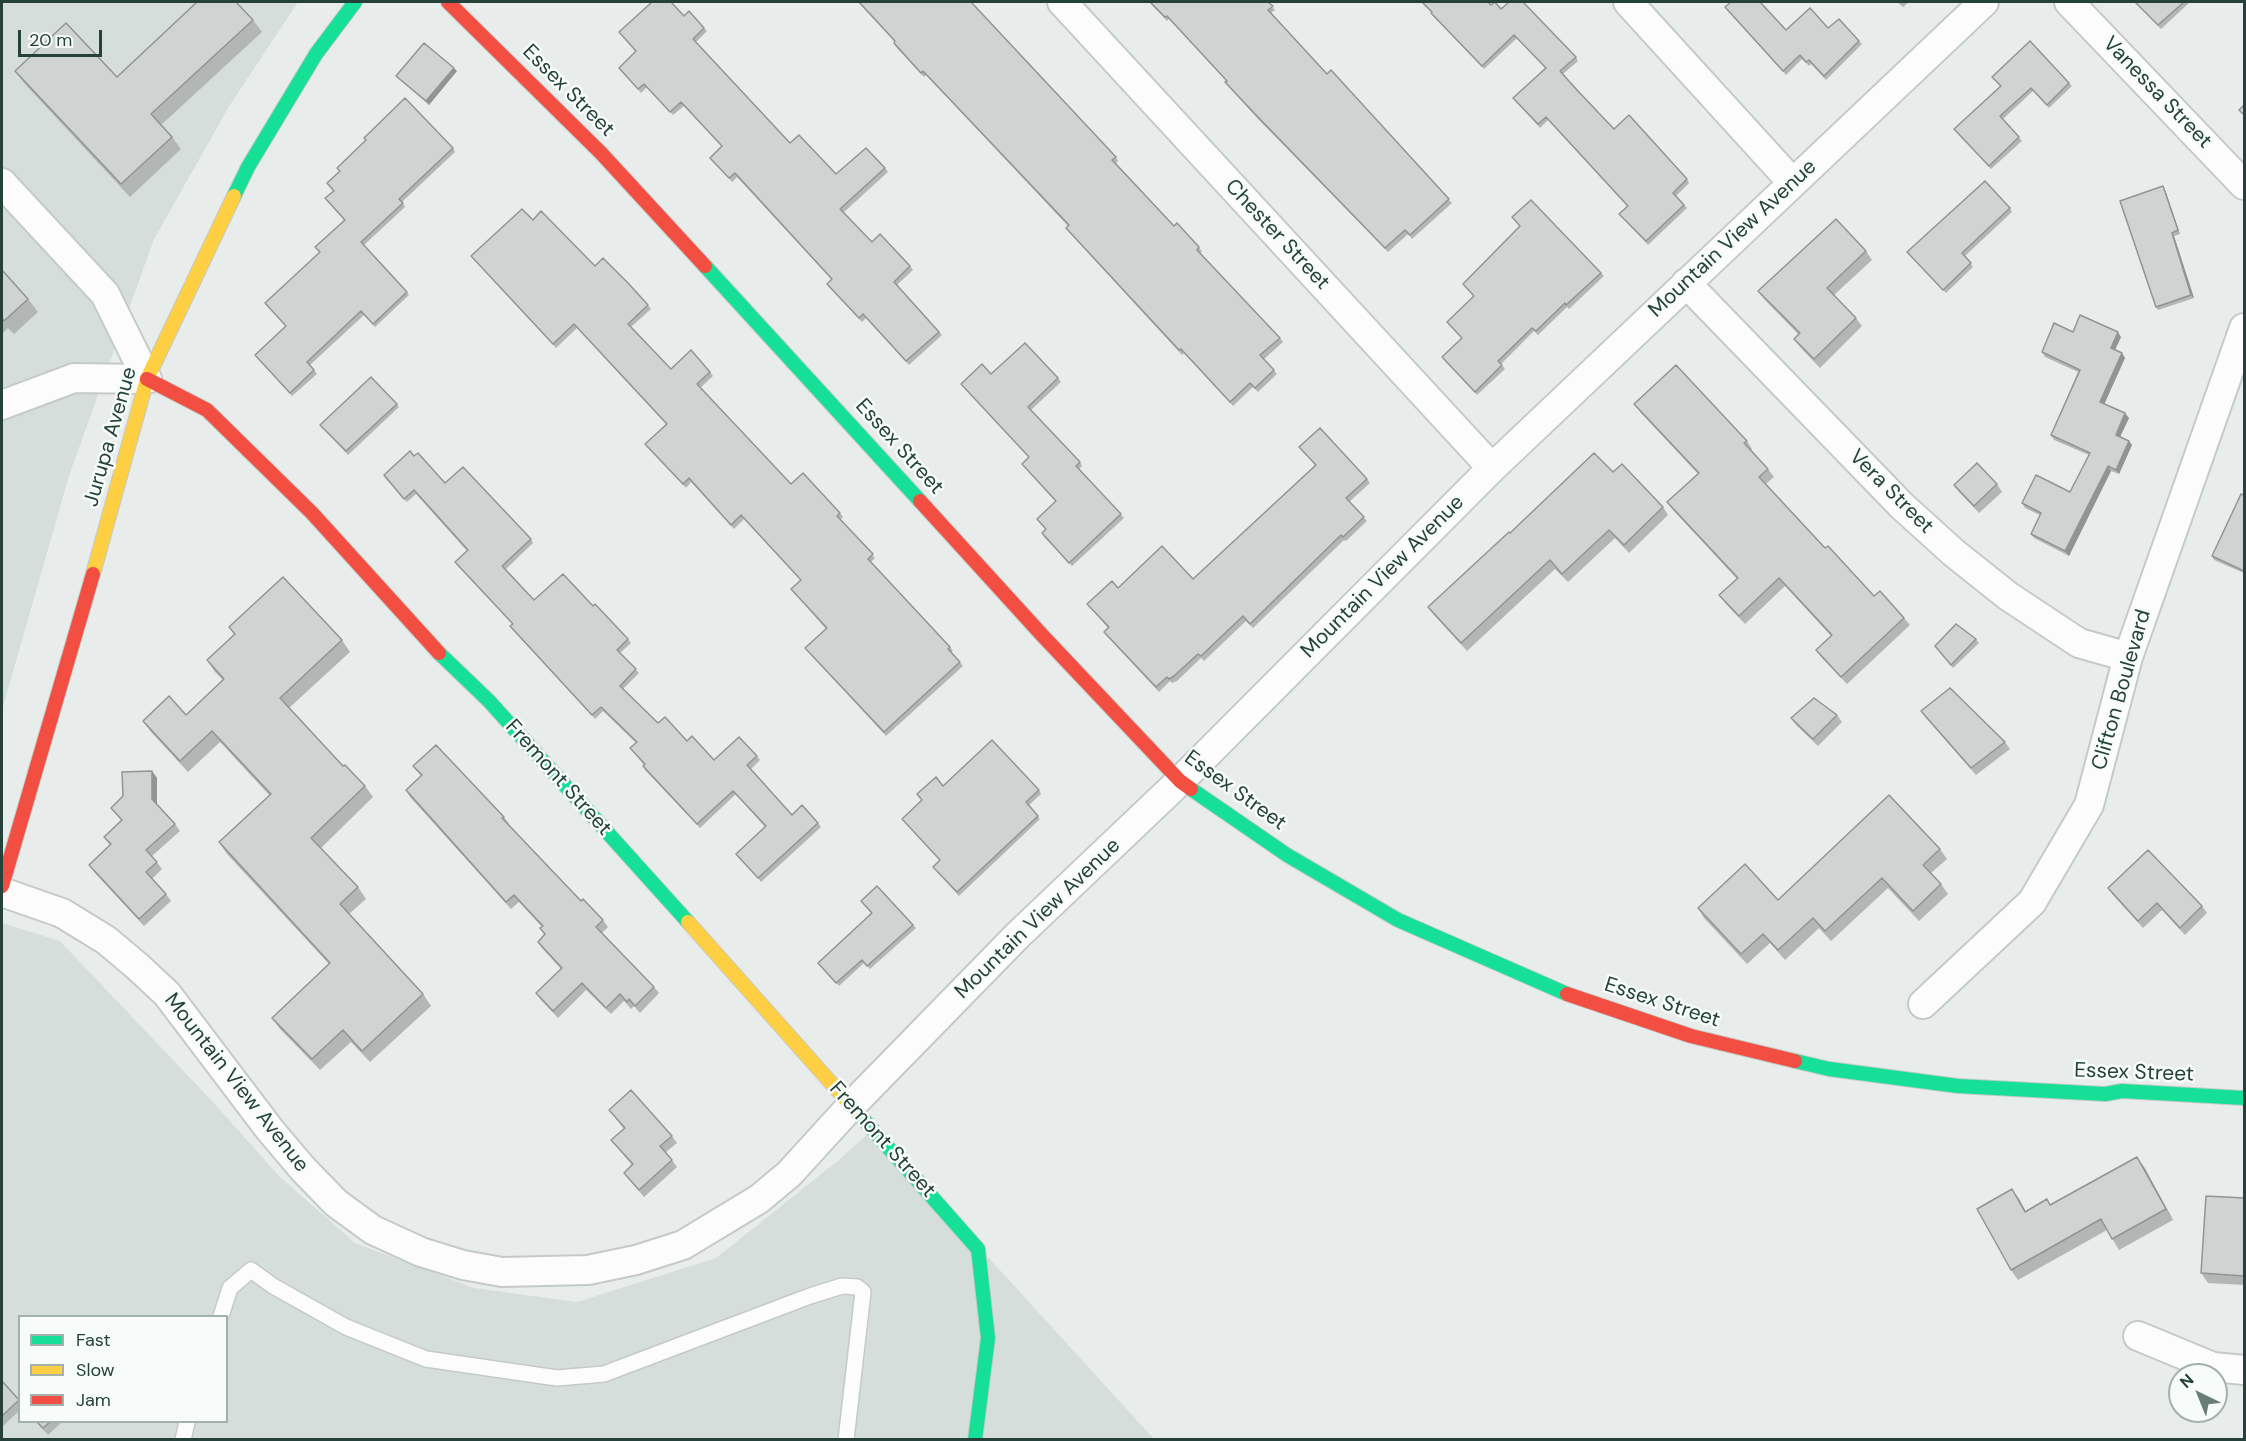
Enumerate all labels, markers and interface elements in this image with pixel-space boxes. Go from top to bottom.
scale bar [21,18,105,56]
text: 20 m [29,28,72,52]
street label: Vanessa Street [2097,32,2217,154]
street label: Essex Street [517,40,619,142]
street label: Mountain View Avenue [1644,155,1822,323]
street label: Chester Street [1219,175,1335,295]
street label: Jurupa Avenue [79,364,143,510]
street label: Essex Street [850,394,948,500]
street label: Vera Street [1844,445,1938,539]
street label: Mountain View Avenue [1296,490,1470,664]
street label: Clifton Boulevard [2087,607,2157,773]
street label: Fremont Street [499,715,617,841]
street label: Essex Street [1179,746,1291,836]
street label: Mountain View Avenue [950,833,1126,1005]
street label: Essex Street [1601,972,1723,1034]
street label: Mountain View Avenue [158,989,314,1177]
street label: Essex Street [2074,1058,2194,1088]
street label: Fremont Street [823,1077,941,1203]
legend [18,1315,228,1423]
text: Fast [76,1328,111,1352]
text: Slow [76,1358,115,1382]
north arrow [2168,1363,2228,1423]
text: N [2175,1369,2198,1393]
text: Jam [76,1388,111,1412]

